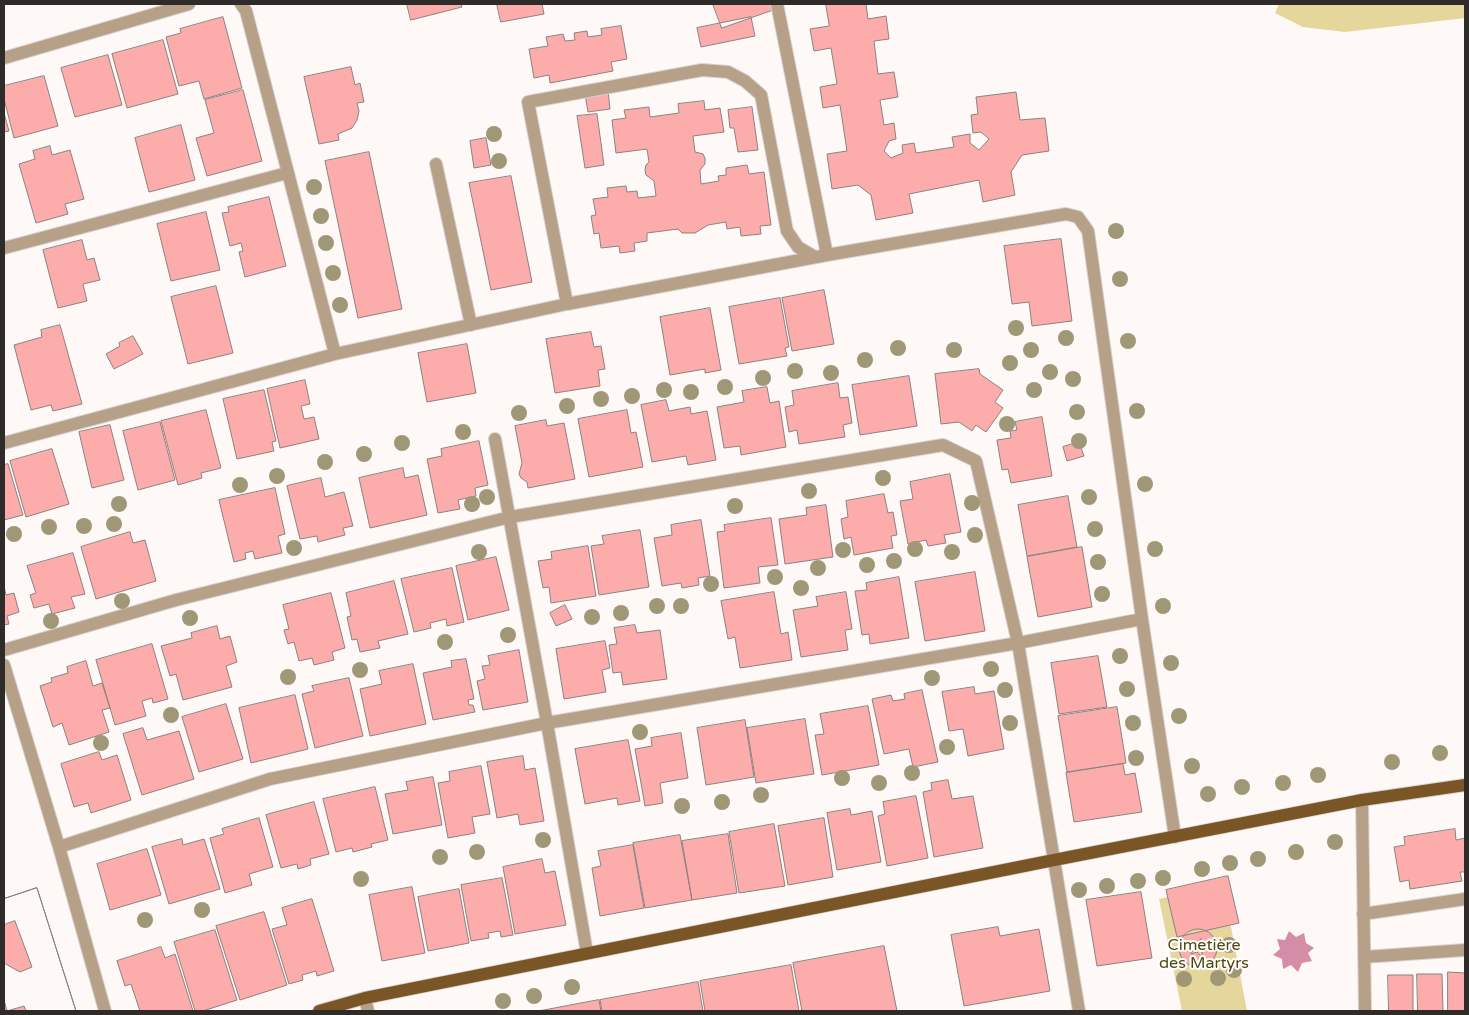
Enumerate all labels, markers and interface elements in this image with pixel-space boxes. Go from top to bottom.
park label: Cimetière des Martyrs [1159,936,1249,974]

